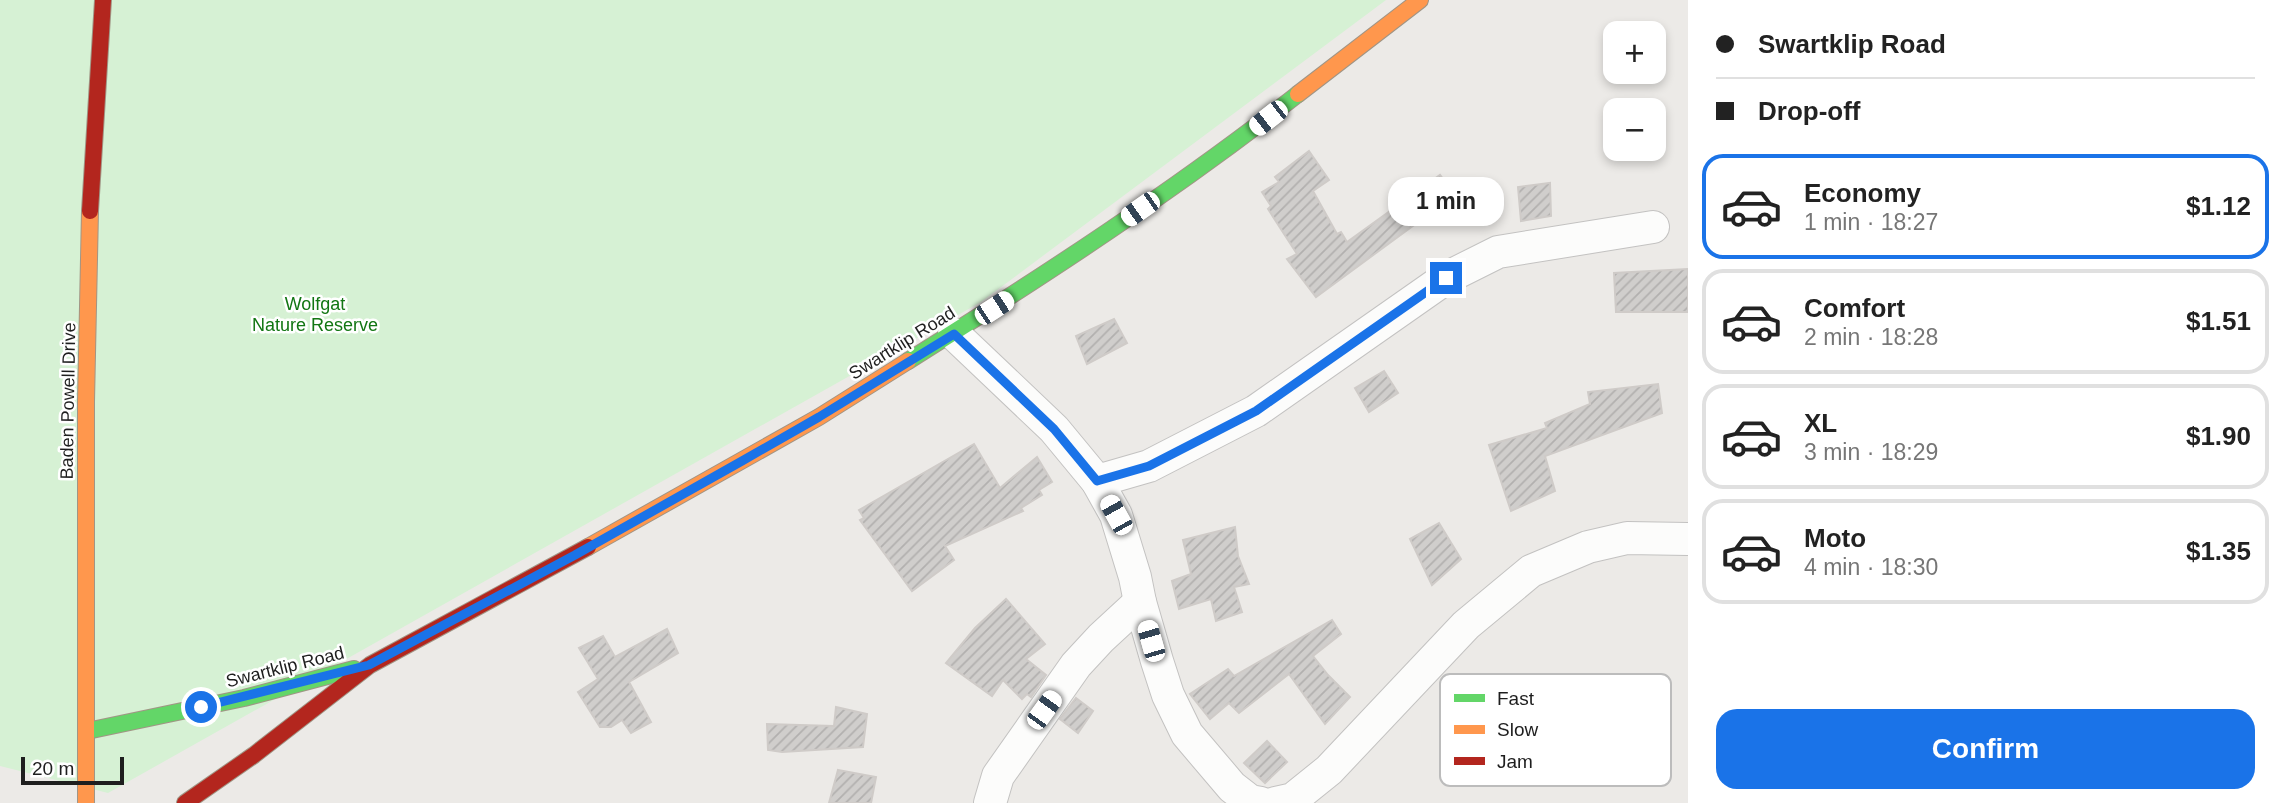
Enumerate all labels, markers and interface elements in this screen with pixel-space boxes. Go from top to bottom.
map controls [1603,21,1666,161]
button: + [1603,21,1666,84]
text: Swartklip Road [1758,29,1946,59]
text: Drop-off [1758,96,1861,126]
car [1245,97,1292,139]
button: − [1603,98,1666,161]
icon: car [1720,175,1783,238]
callout: 1 min [1388,176,1504,226]
text: Economy [1804,178,1921,208]
car [1117,188,1164,230]
text: 1 min [1416,188,1476,214]
text: $1.12 [2186,191,2251,221]
text: 1 min · 18:27 [1804,209,1938,235]
route end [1430,262,1462,294]
car [971,288,1018,328]
icon: car [1720,290,1783,353]
text: Comfort [1804,293,1905,323]
park label: Wolfgat Nature Reserve [252,294,378,335]
street label: Swartklip Road [845,302,959,384]
text: $1.51 [2186,306,2251,336]
street label: Baden Powell Drive [57,322,79,480]
text: 2 min · 18:28 [1804,324,1938,350]
icon: car [1720,405,1783,468]
text: XL [1804,408,1837,438]
text: $1.90 [2186,421,2251,451]
text: 3 min · 18:29 [1804,439,1938,465]
car [1097,492,1136,538]
icon: car [1720,520,1783,583]
text: Moto [1804,523,1866,553]
text: $1.35 [2186,536,2251,566]
text: 4 min · 18:30 [1804,554,1938,580]
car [1136,618,1167,664]
street label: Swartklip Road [224,643,346,691]
legend [1440,674,1671,786]
car [1024,687,1065,733]
text: Fast [1497,688,1535,709]
route start [185,691,217,723]
button: Confirm [1716,709,2255,789]
text: Slow [1497,719,1538,740]
text: Jam [1497,751,1533,772]
scale bar [21,754,124,786]
text: 20 m [32,758,74,779]

